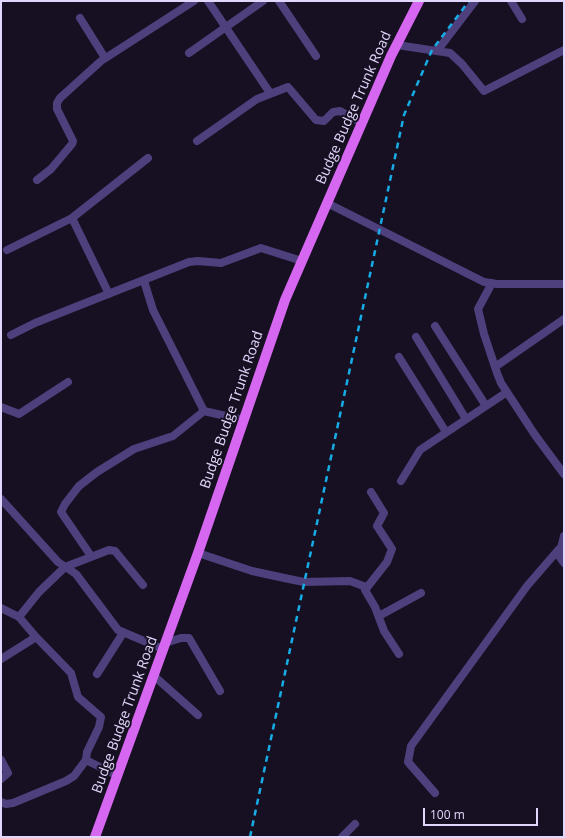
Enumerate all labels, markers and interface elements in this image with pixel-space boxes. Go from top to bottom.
street label: Budge Budge Trunk Road [313,29,395,187]
street label: Budge Budge Trunk Road [197,329,267,491]
street label: Budge Budge Trunk Road [89,634,161,796]
scale bar [425,800,540,826]
text: 100 m [430,806,465,823]

